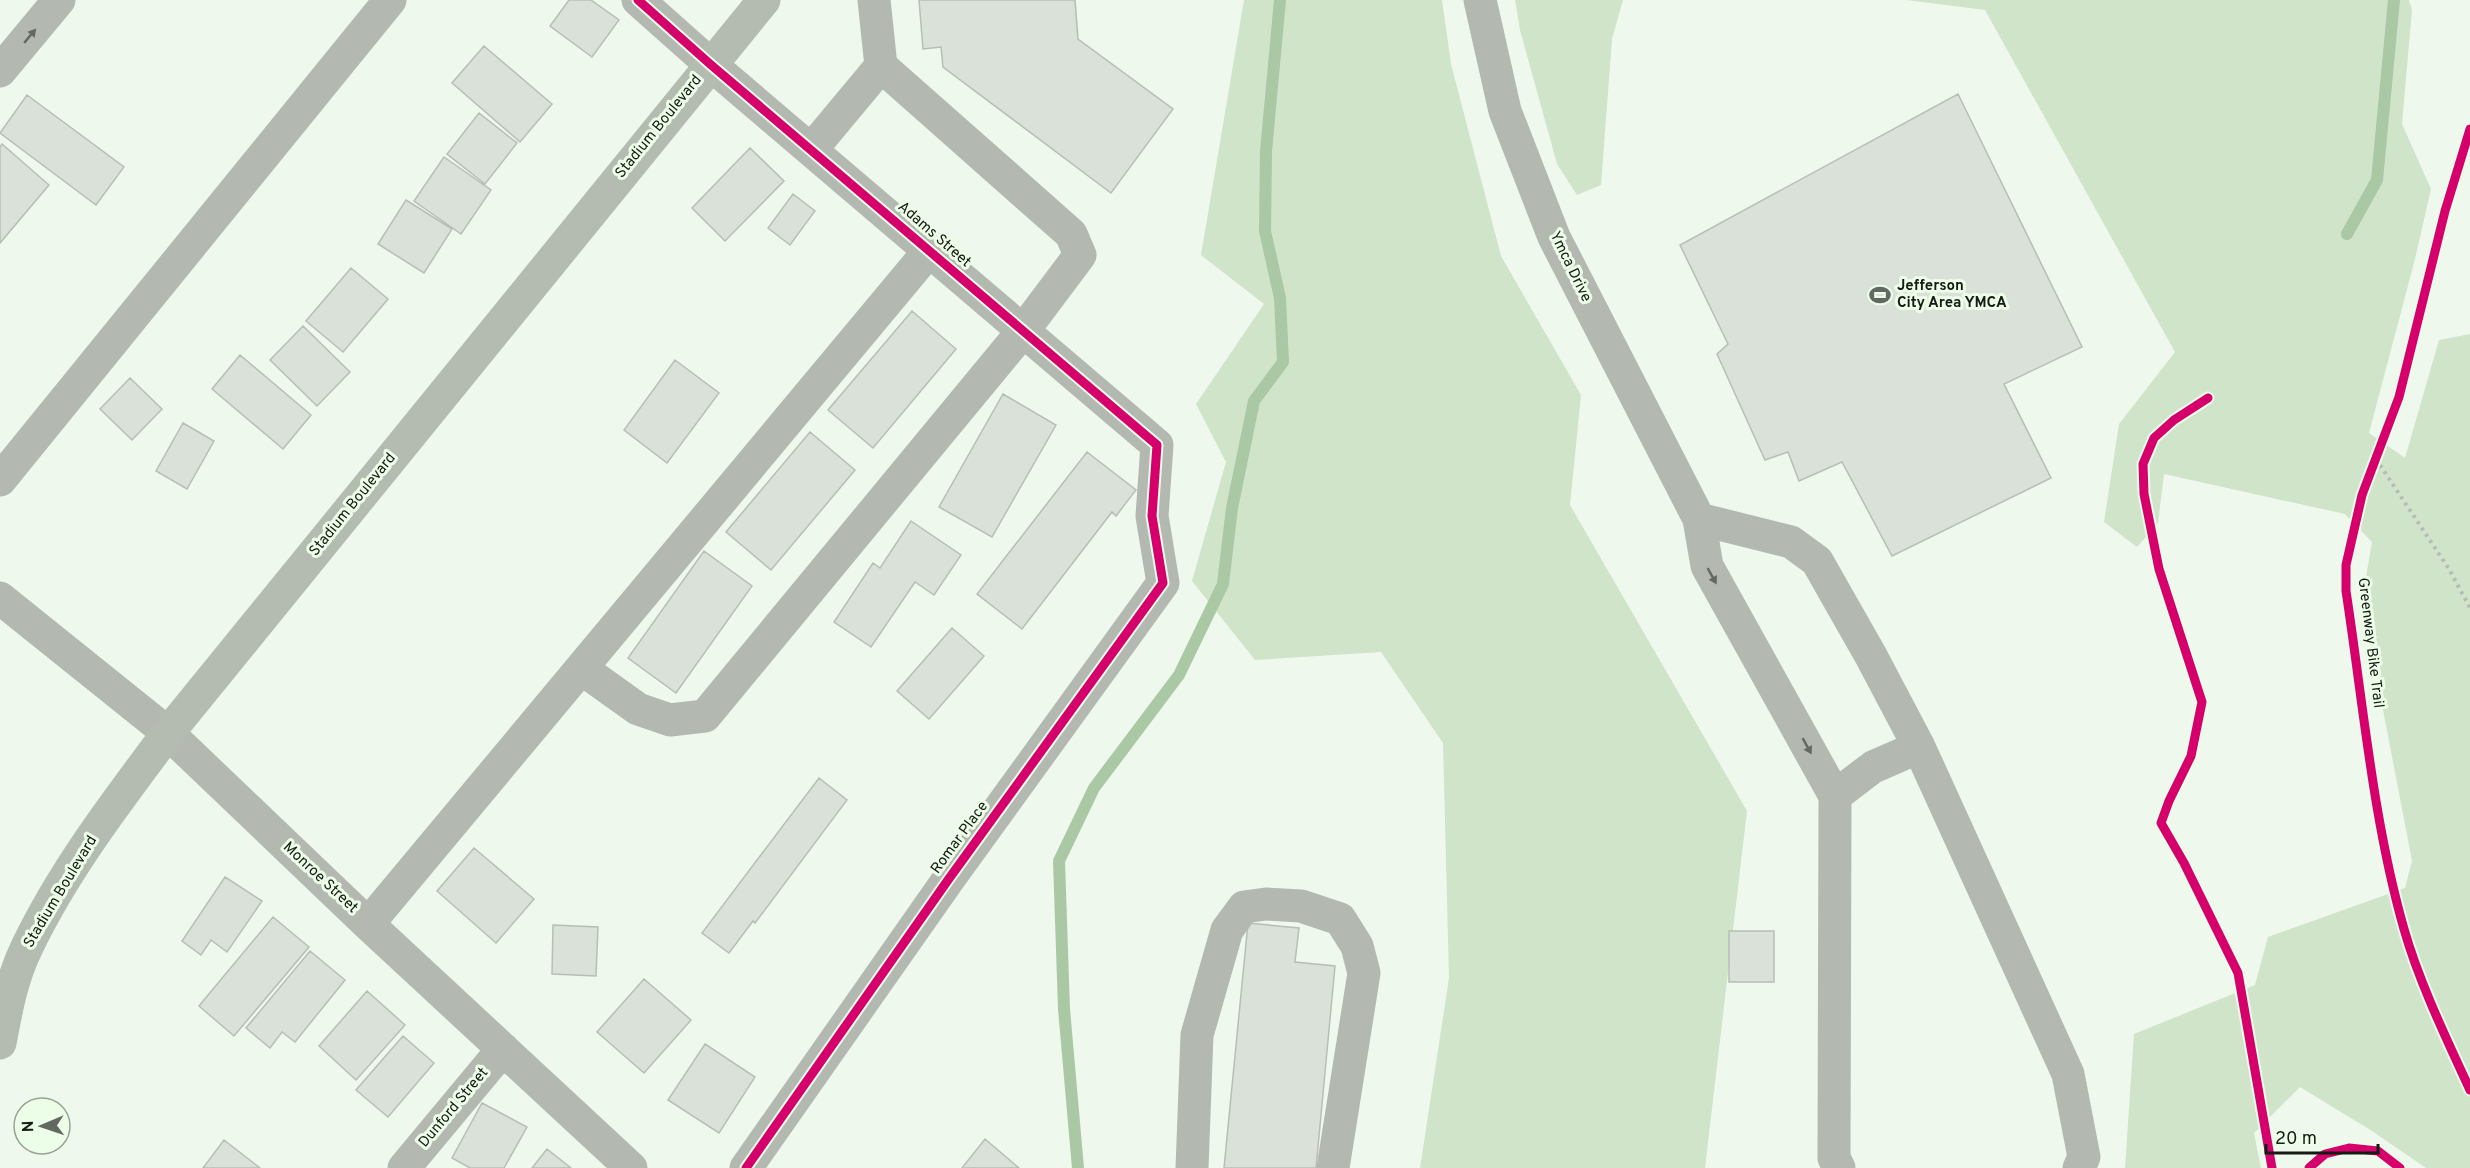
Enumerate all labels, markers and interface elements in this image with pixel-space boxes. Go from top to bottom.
one-way arrow [23,28,36,44]
street label: Stadium Boulevard [612,72,706,182]
street label: Adams Street [893,198,975,272]
street label: Ymca Drive [1545,229,1595,305]
place label: Jefferson City Area YMCA [1897,277,2007,313]
sports icon: Jefferson City Area YMCA [1868,283,1892,307]
street label: Stadium Boulevard [306,450,400,560]
one-way arrow [1707,567,1717,584]
street label: Greenway Bike Trail [2353,577,2387,709]
one-way arrow [1802,738,1812,755]
street label: Romar Place [927,798,993,878]
street label: Stadium Boulevard [20,833,102,951]
street label: Monroe Street [278,838,362,918]
street label: Dunford Street [415,1064,493,1152]
north arrow [12,1096,72,1156]
scale bar [2266,1117,2378,1155]
text: N [19,1120,39,1133]
text: 20 m [2275,1128,2317,1151]

